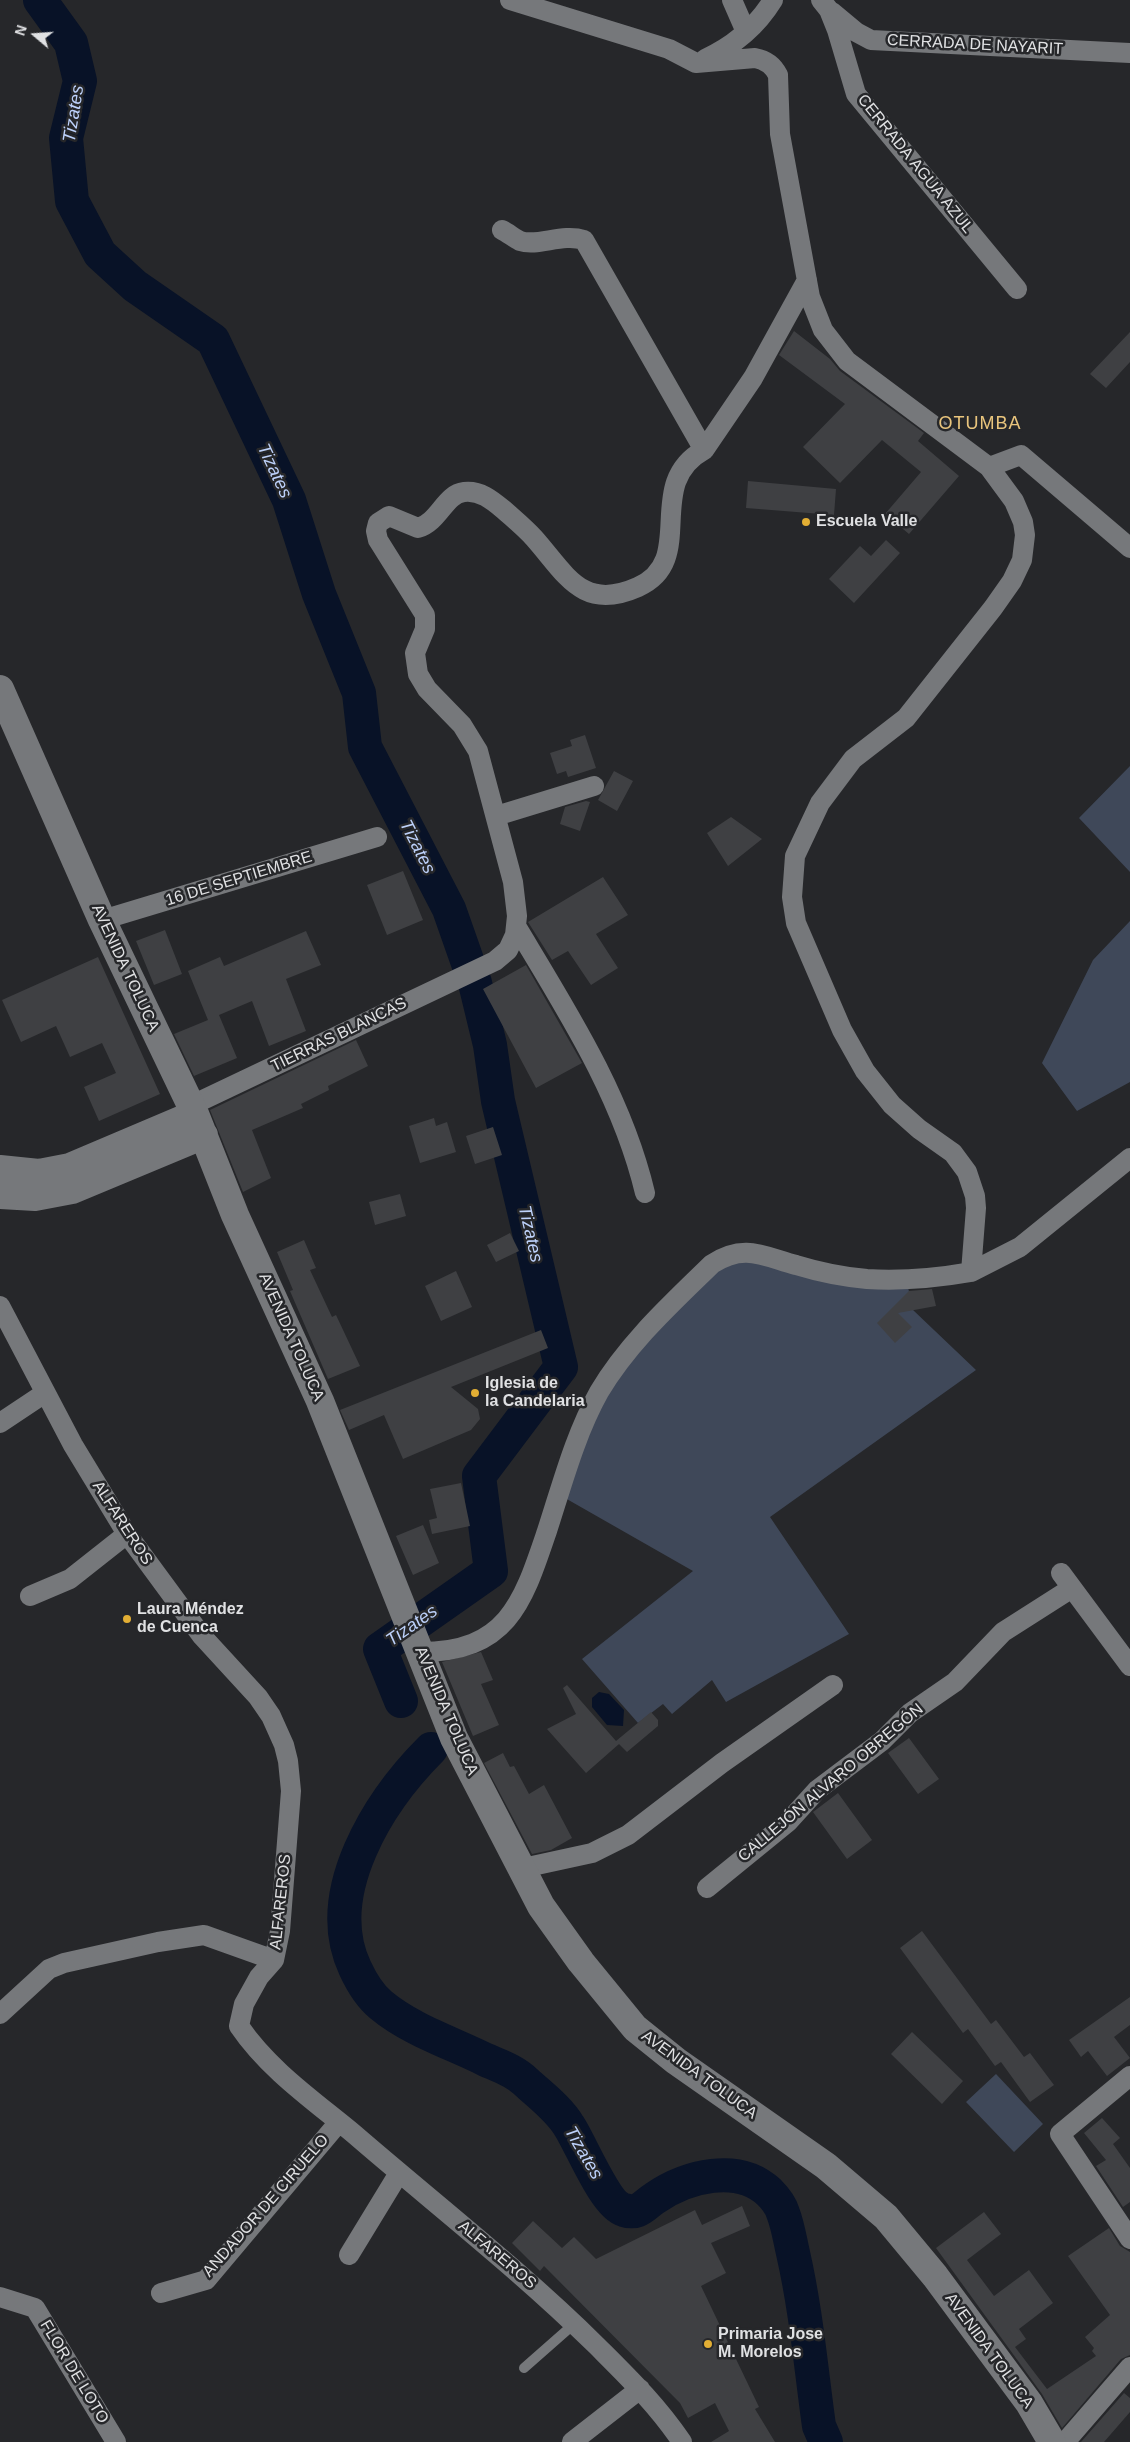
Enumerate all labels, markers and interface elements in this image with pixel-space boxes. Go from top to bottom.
north arrow [10,10,60,60]
text: N [12,23,30,38]
street label: CERRADA DE NAYARIT [886,31,1064,59]
water label: Tizates [59,84,89,144]
street label: CERRADA AGUA AZUL [853,91,977,237]
district label: OTUMBA [938,413,1022,435]
water label: Tizates [252,440,296,502]
place label: Escuela Valle [816,512,917,532]
marker: Escuela Valle [800,516,812,528]
water label: Tizates [394,816,440,878]
street label: 16 DE SEPTIEMBRE [163,848,315,910]
street label: AVENIDA TOLUCA [87,901,163,1035]
street label: TIERRAS BLANCAS [268,994,410,1076]
water label: Tizates [513,1203,547,1265]
street label: AVENIDA TOLUCA [254,1270,328,1404]
place label: Iglesia de la Candelaria [485,1374,585,1412]
marker: Iglesia de la Candelaria [469,1387,481,1399]
street label: ALFAREROS [88,1478,156,1568]
place label: Laura Méndez de Cuenca [137,1600,244,1638]
water label: Tizates [382,1601,442,1651]
marker: Laura Méndez de Cuenca [121,1613,133,1625]
street label: AVENIDA TOLUCA [410,1644,482,1778]
street label: CALLEJÓN ALVARO OBREGÓN [734,1700,928,1866]
street label: ALFAREROS [266,1853,296,1951]
street label: AVENIDA TOLUCA [637,2027,761,2123]
water label: Tizates [559,2123,607,2183]
street label: ANDADOR DE CIRUELO [199,2131,333,2281]
street label: ALFAREROS [454,2217,540,2293]
street label: AVENIDA TOLUCA [941,2289,1037,2413]
street label: FLOR DE LOTO [36,2317,112,2427]
place label: Primaria Jose M. Morelos [718,2325,823,2363]
marker: Primaria Jose M. Morelos [702,2338,714,2350]

